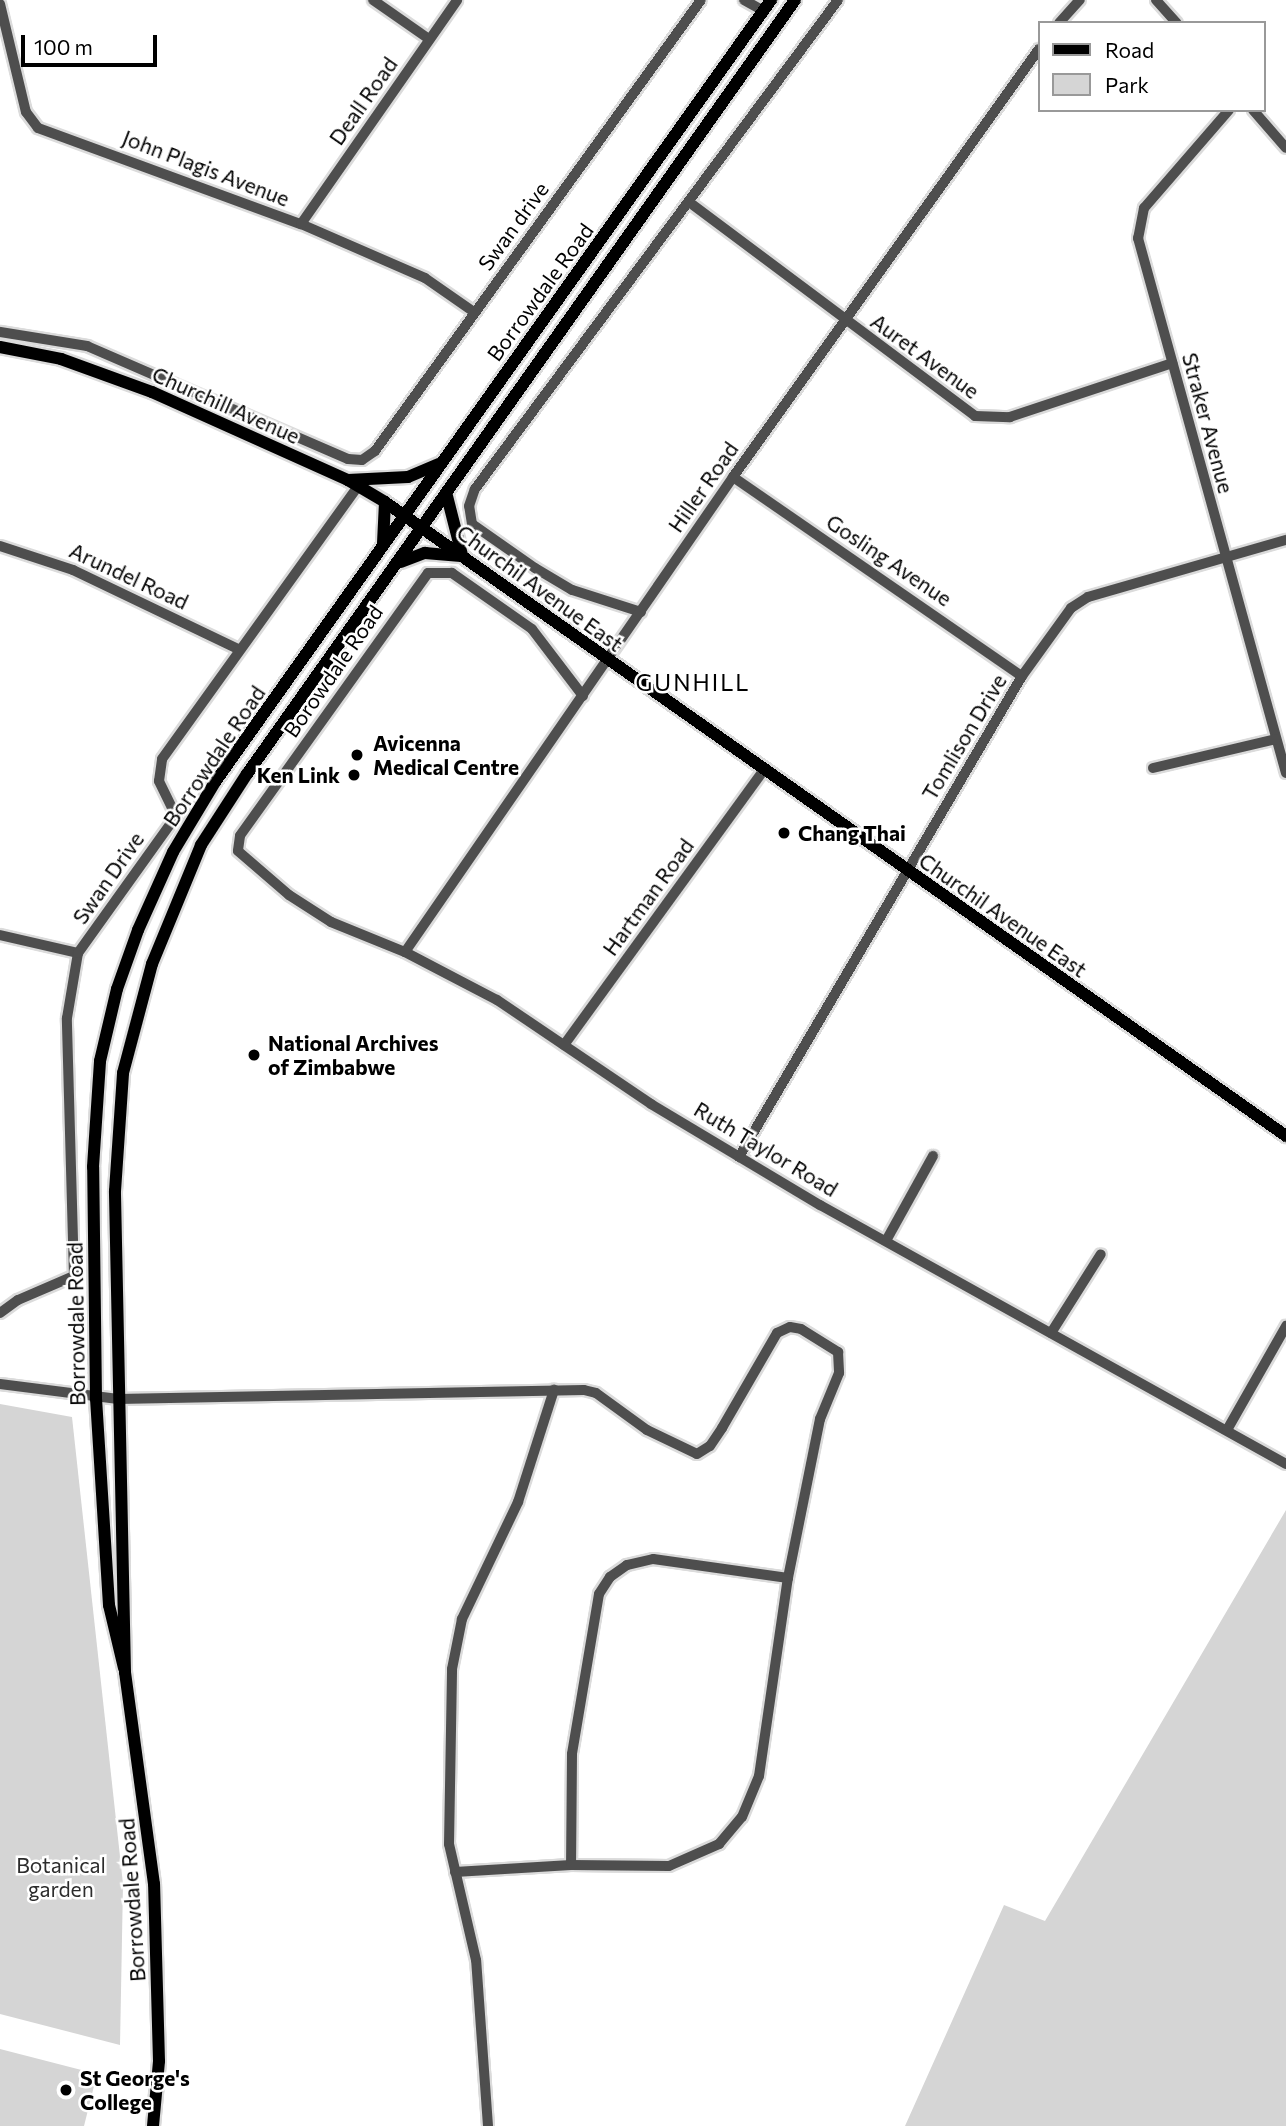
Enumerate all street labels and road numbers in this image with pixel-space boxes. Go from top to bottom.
street label: Deall Road [324,52,402,150]
street label: John Plagis Avenue [119,125,293,211]
street label: Swan drive [473,177,553,275]
street label: Borrowdale Road [482,218,598,366]
street label: Auret Avenue [866,308,984,404]
street label: Straker Avenue [1177,350,1239,496]
street label: Churchill Avenue [148,361,304,449]
street label: Hiller Road [663,437,743,537]
street label: Gosling Avenue [822,509,956,611]
street label: Churchil Avenue East [452,519,628,657]
street label: Arundel Road [66,537,192,615]
street label: Borowdale Road [278,600,388,742]
street label: Tomlison Drive [917,670,1011,804]
street label: Borrowdale Road [158,681,270,831]
street label: Swan Drive [67,827,149,929]
street label: Hartman Road [597,834,699,960]
street label: Churchil Avenue East [914,848,1092,982]
street label: Ruth Taylor Road [690,1096,842,1202]
street label: Borrowdale Road [62,1242,90,1406]
street label: Borrowdale Road [114,1817,150,1983]

